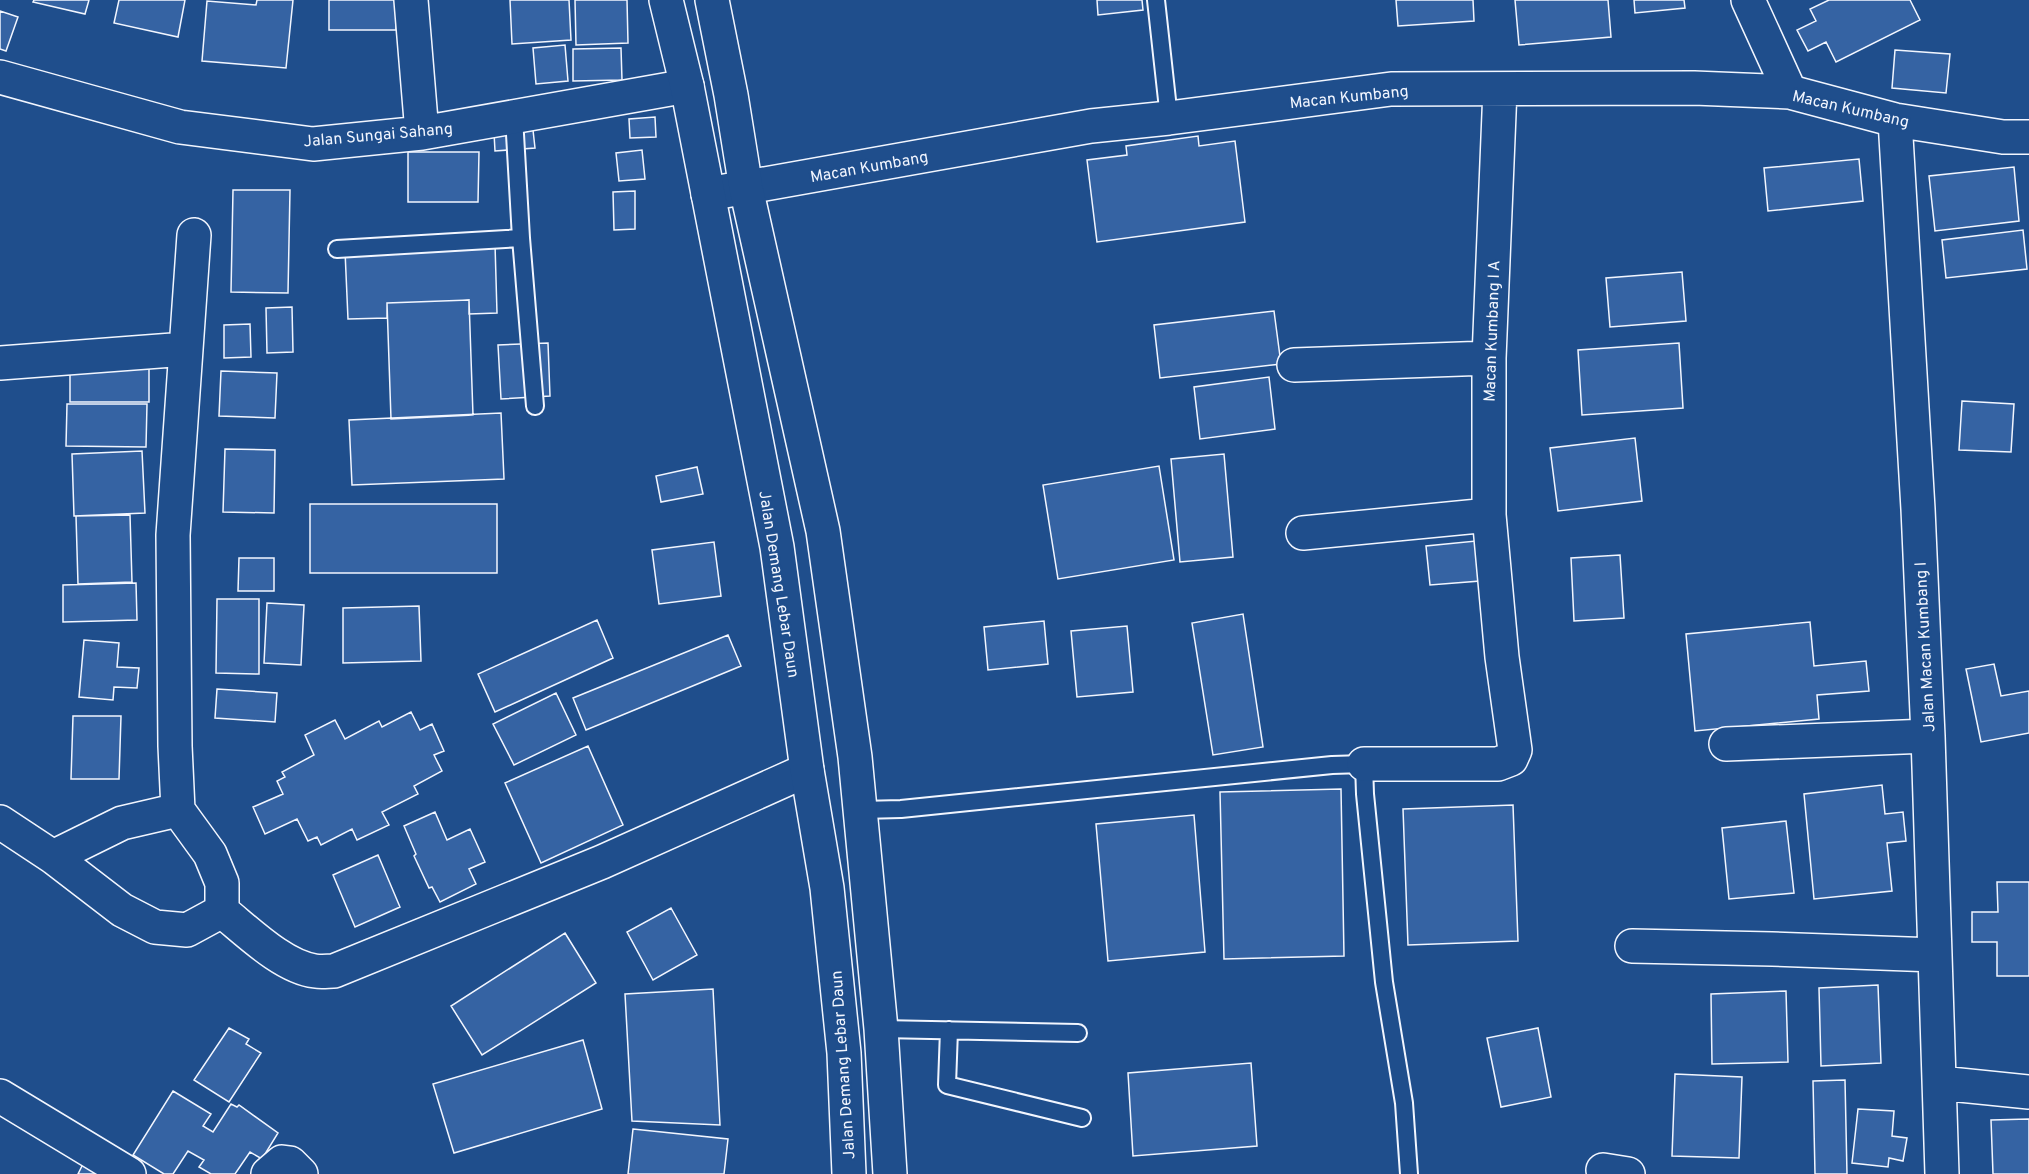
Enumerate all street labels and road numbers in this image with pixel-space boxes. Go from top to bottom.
street label: Macan Kumbang [1289,82,1410,114]
street label: Macan Kumbang [1790,87,1911,133]
street label: Jalan Sungai Sahang [303,119,454,152]
street label: Macan Kumbang [809,148,930,188]
street label: Macan Kumbang I A [1481,260,1505,402]
street label: Jalan Demang Lebar Daun [753,489,803,679]
street label: Jalan Macan Kumbang I [1912,561,1940,733]
street label: Jalan Demang Lebar Daun [827,970,861,1160]

